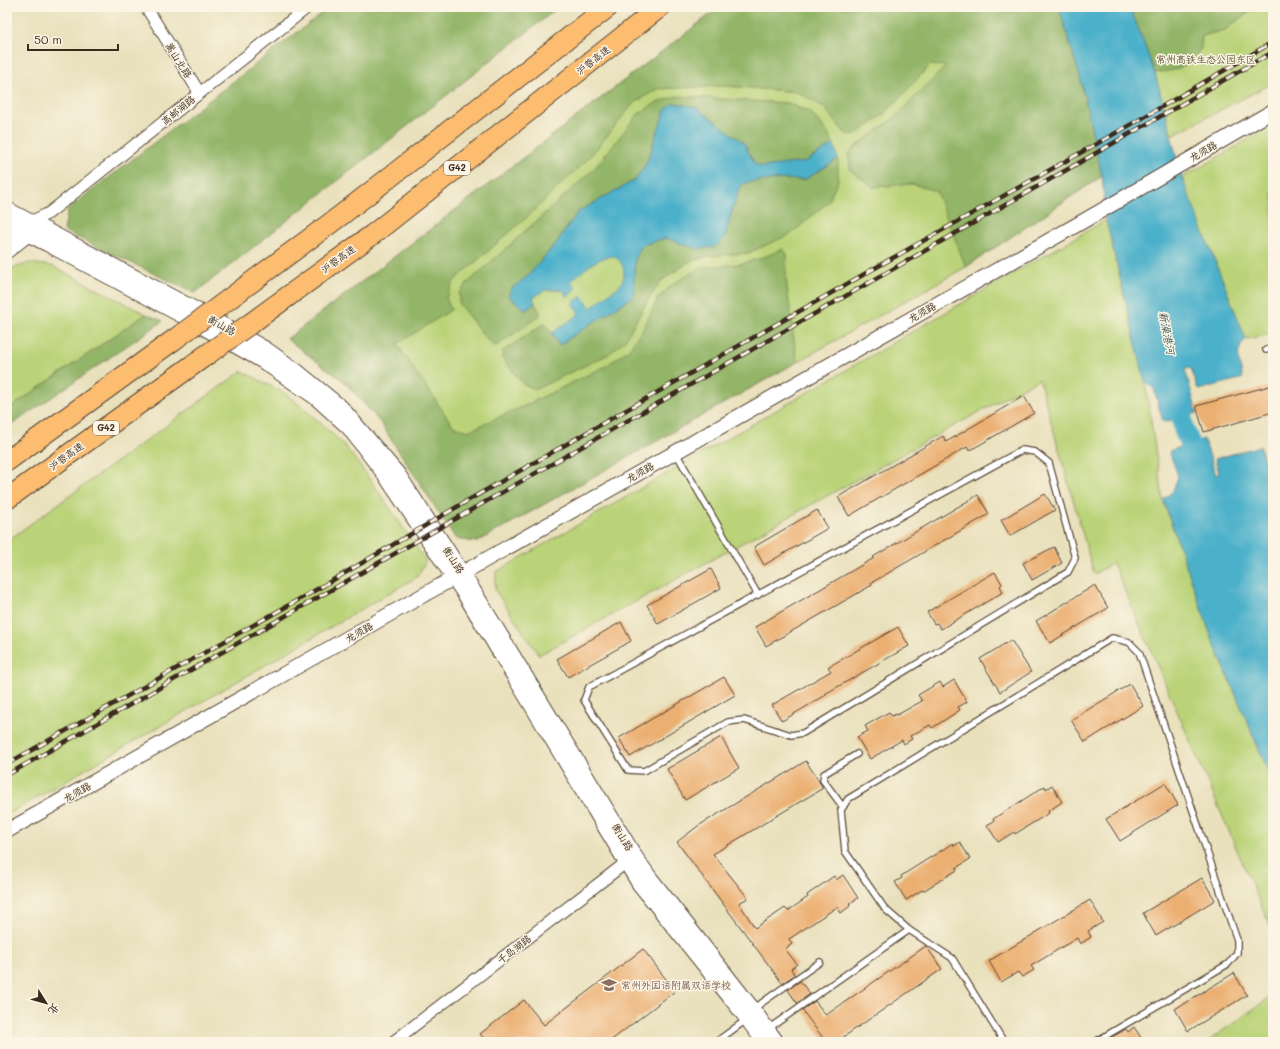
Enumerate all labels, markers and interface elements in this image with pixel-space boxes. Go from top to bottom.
scale bar [28,26,118,52]
text: 50 m [34,31,62,47]
street label: 嵩山北路 [162,39,196,81]
street label: 沪蓉高速 [573,42,613,78]
park label: 常州高铁生态公园东区 [1156,52,1256,66]
street label: 高邮湖路 [158,92,198,128]
street label: 龙须路 [1187,137,1219,165]
road number: G42 [444,161,470,175]
street label: 沪蓉高速 [318,242,358,276]
street label: 龙须路 [906,298,938,326]
water label: 新澡港河 [1156,310,1179,358]
street label: 衡山路 [206,311,238,339]
road number: G42 [93,421,119,435]
street label: 沪蓉高速 [46,439,86,473]
street label: 龙须路 [624,458,656,486]
street label: 衡山路 [440,544,468,576]
street label: 龙须路 [343,618,375,646]
street label: 龙须路 [61,778,93,806]
street label: 衡山路 [609,821,637,853]
street label: 千岛湖路 [494,931,534,967]
school or university icon: 常州外国语附属双语学校 [600,976,618,994]
place label: 常州外国语附属双语学校 [621,978,731,992]
north arrow [26,983,66,1023]
text: 北 [45,1000,64,1018]

